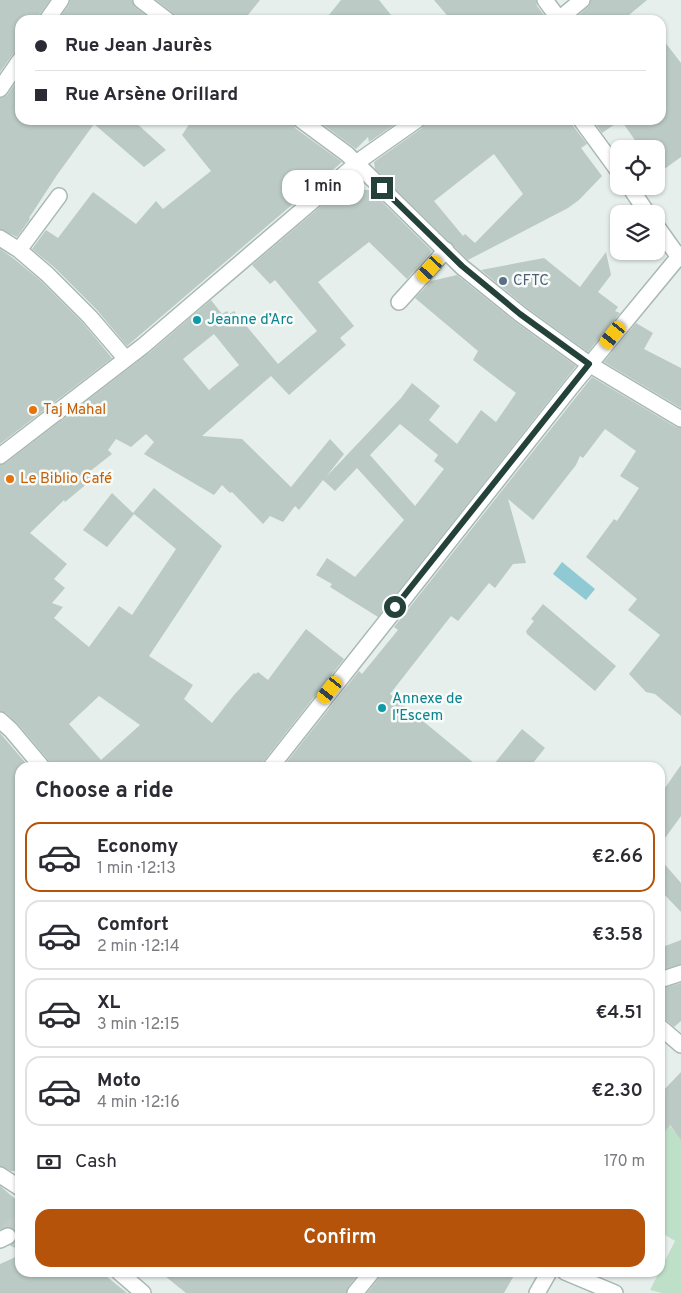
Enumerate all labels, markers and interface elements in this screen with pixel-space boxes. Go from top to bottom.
text: Rue Jean Jaurès [65,34,212,58]
text: Rue Arsène Orillard [65,83,238,107]
map controls [610,140,665,260]
button: locate [610,140,665,195]
callout: 1 min [282,170,364,206]
text: 1 min [304,177,342,197]
route end [371,177,393,199]
button: layers [610,205,665,260]
car [414,253,445,285]
place label: CFTC [513,272,549,291]
marker: CFTC [497,275,509,287]
place label: Jeanne d’Arc [207,311,293,330]
marker: Jeanne d’Arc [191,314,203,326]
car [597,319,628,351]
place label: Taj Mahal [43,401,106,420]
marker: Taj Mahal [27,404,39,416]
place label: Le Biblio Café [20,470,112,489]
marker: Le Biblio Café [4,473,16,485]
route start [384,596,406,618]
car [314,674,345,706]
place label: Annexe de l'Escem [392,690,463,726]
marker: Annexe de l'Escem [376,702,388,714]
text: Choose a ride [35,778,173,805]
icon: car [37,835,82,880]
text: Economy [97,835,178,859]
text: €2.66 [592,845,643,869]
text: 1 min · 12:13 [97,859,176,879]
icon: car [37,913,82,958]
text: Comfort [97,913,169,937]
text: €3.58 [592,923,643,947]
text: 2 min · 12:14 [97,937,180,957]
icon: car [37,991,82,1036]
text: XL [97,991,120,1015]
text: €4.51 [595,1001,643,1025]
text: 3 min · 12:15 [97,1015,180,1035]
icon: car [37,1069,82,1114]
text: Moto [97,1069,141,1093]
text: €2.30 [591,1079,643,1103]
text: 4 min · 12:16 [97,1093,180,1113]
icon: cash [35,1148,63,1176]
text: Cash [75,1150,117,1174]
text: 170 m [604,1152,645,1172]
button: Confirm [35,1209,645,1267]

